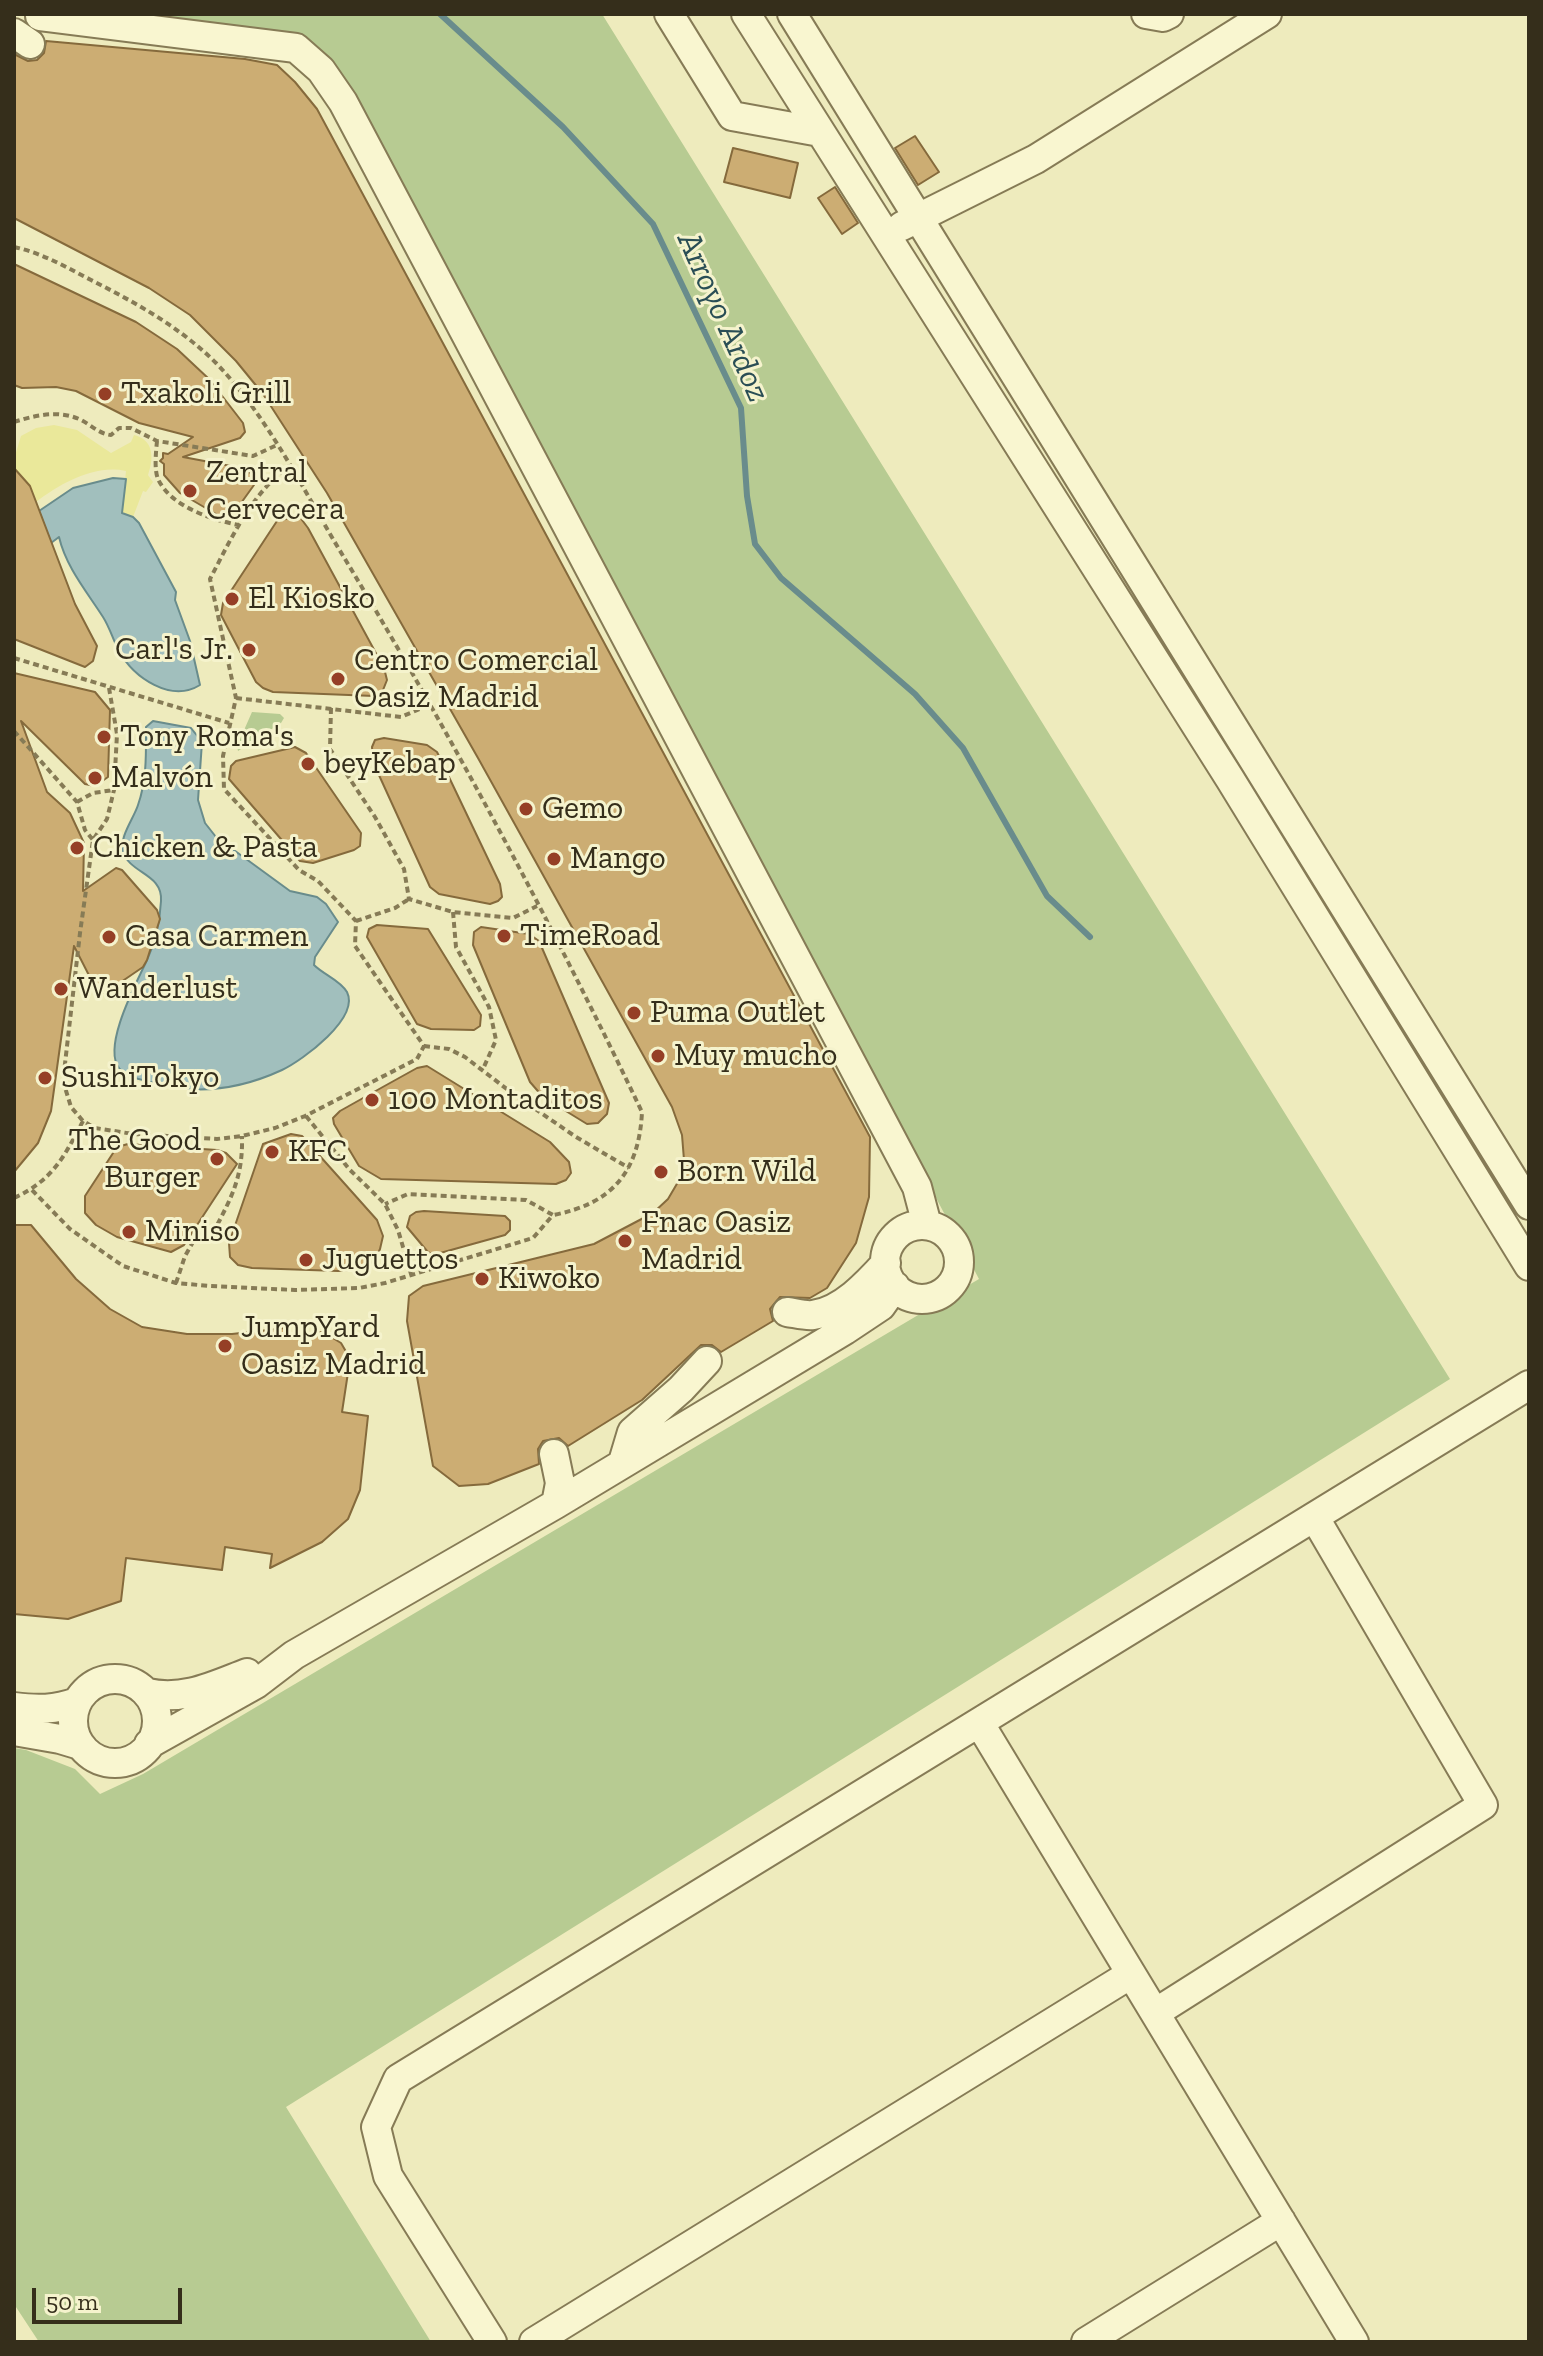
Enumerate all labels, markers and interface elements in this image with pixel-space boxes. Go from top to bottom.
water label: Arroyo Ardoz [667,226,779,408]
place label: Txakoli Grill [121,375,291,413]
marker: Txakoli Grill [96,385,114,403]
place label: Zentral Cervecera [206,454,345,529]
marker: Zentral Cervecera [181,482,199,500]
place label: El Kiosko [248,580,375,618]
marker: El Kiosko [223,590,241,608]
place label: Carl's Jr. [115,631,233,669]
marker: Carl's Jr. [240,641,258,659]
place label: Centro Comercial Oasiz Madrid [354,642,598,717]
marker: Centro Comercial Oasiz Madrid [329,670,347,688]
place label: Tony Roma's [120,718,294,756]
marker: Tony Roma's [95,728,113,746]
place label: beyKebap [324,745,456,783]
marker: beyKebap [299,755,317,773]
place label: Malvón [111,759,213,797]
marker: Malvón [86,769,104,787]
place label: Gemo [542,790,623,828]
marker: Gemo [517,800,535,818]
place label: Chicken & Pasta [93,829,318,867]
marker: Chicken & Pasta [68,839,86,857]
place label: Mango [570,840,666,878]
marker: Mango [545,850,563,868]
place label: TimeRoad [520,917,660,955]
place label: Casa Carmen [125,918,308,956]
marker: TimeRoad [495,927,513,945]
marker: Casa Carmen [100,928,118,946]
place label: Wanderlust [77,970,237,1008]
marker: Wanderlust [52,980,70,998]
place label: Puma Outlet [650,994,825,1032]
marker: Puma Outlet [625,1004,643,1022]
place label: Muy mucho [674,1037,837,1075]
marker: Muy mucho [649,1047,667,1065]
place label: SushiTokyo [61,1059,219,1097]
marker: SushiTokyo [36,1069,54,1087]
place label: 100 Montaditos [388,1081,603,1119]
marker: 100 Montaditos [363,1091,381,1109]
place label: The Good Burger [68,1122,201,1197]
place label: KFC [288,1133,347,1171]
marker: KFC [263,1143,281,1161]
marker: The Good Burger [208,1150,226,1168]
place label: Born Wild [677,1153,816,1191]
marker: Born Wild [652,1163,670,1181]
place label: Fnac Oasiz Madrid [641,1204,791,1279]
place label: Miniso [145,1213,240,1251]
marker: Miniso [120,1223,138,1241]
marker: Fnac Oasiz Madrid [616,1232,634,1250]
place label: Juguettos [322,1241,459,1279]
marker: Juguettos [297,1251,315,1269]
place label: Kiwoko [498,1260,600,1298]
marker: Kiwoko [473,1270,491,1288]
place label: JumpYard Oasiz Madrid [241,1309,426,1384]
marker: JumpYard Oasiz Madrid [216,1337,234,1355]
scale bar [36,2272,186,2322]
text: 50 m [46,2287,98,2316]

